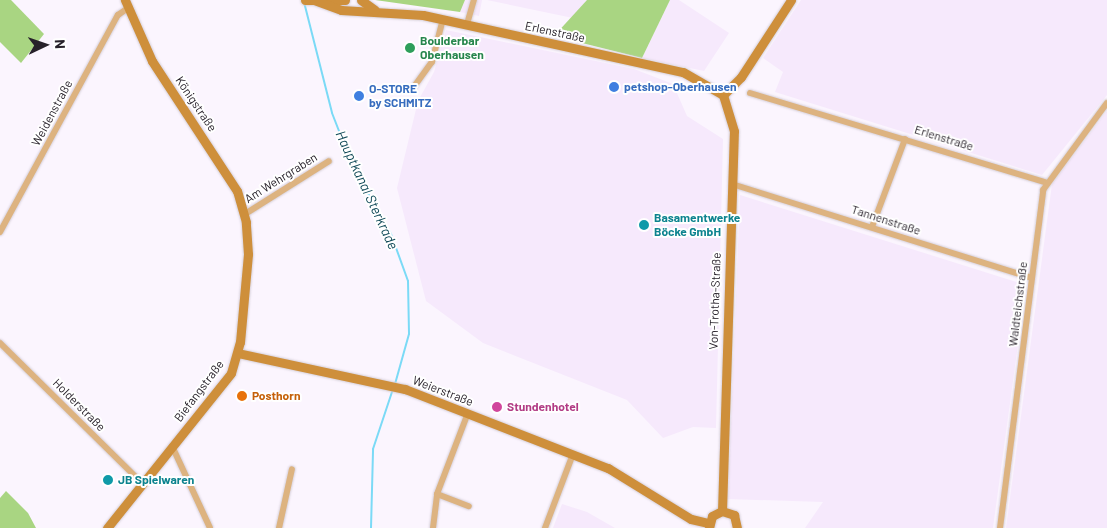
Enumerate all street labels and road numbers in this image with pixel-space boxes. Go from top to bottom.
street label: Erlenstraße [524,19,586,45]
street label: Königstraße [172,74,220,134]
street label: Weidenstraße [29,78,75,148]
street label: Erlenstraße [913,122,975,154]
street label: Am Wehrgraben [242,150,320,206]
street label: Tannenstraße [849,202,923,238]
street label: Von-Trotha-Straße [706,252,724,350]
street label: Waldteichstraße [1006,261,1030,347]
street label: Biefangstraße [171,357,227,425]
street label: Weierstraße [411,373,475,409]
street label: Holderstraße [50,376,108,434]

